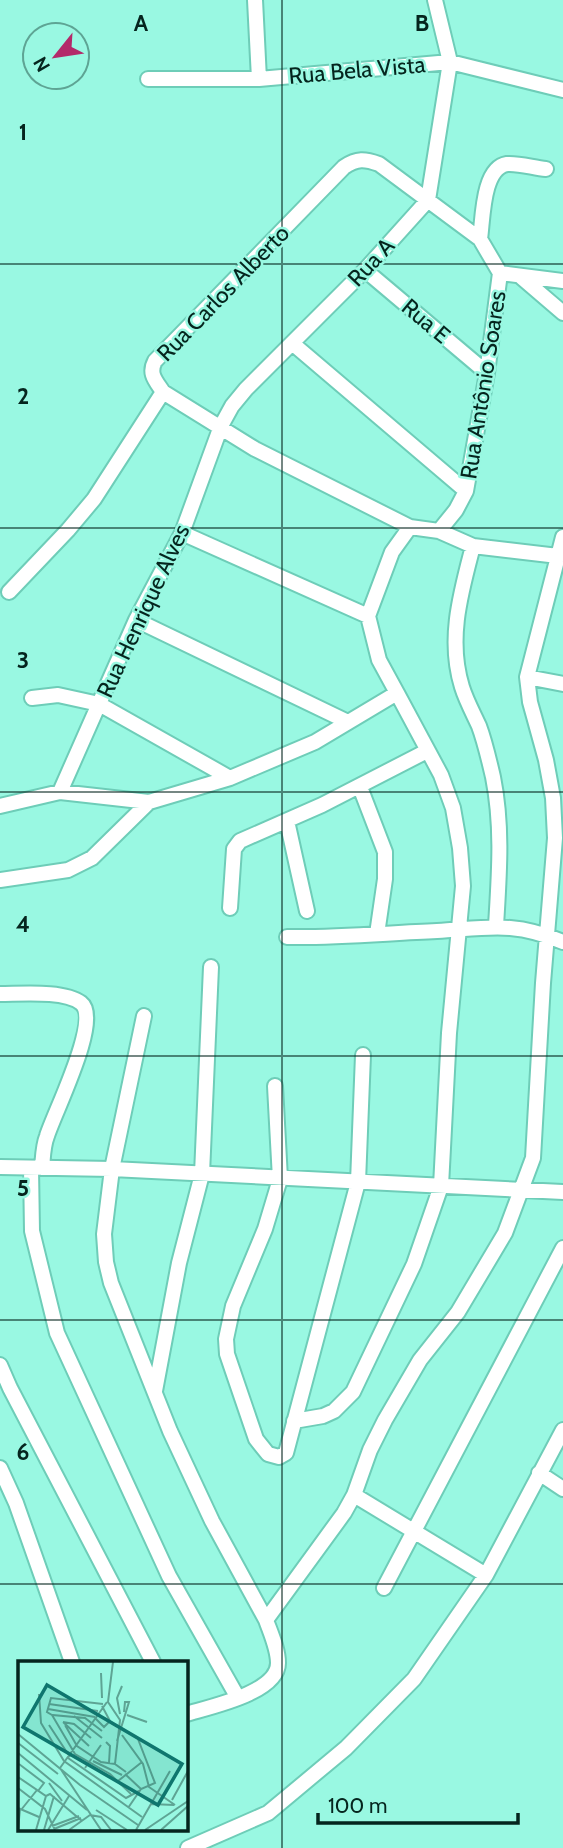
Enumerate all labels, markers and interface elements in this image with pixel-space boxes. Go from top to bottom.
text: A [134,9,149,37]
text: B [415,9,429,37]
north arrow [21,21,91,91]
street label: Rua Bela Vista [287,50,427,90]
text: N [28,53,55,76]
text: 1 [19,118,27,146]
street label: Rua Carlos Alberto [151,219,295,367]
street label: Rua A [342,232,400,292]
street label: Rua Antônio Soares [454,289,512,481]
street label: Rua E [396,293,456,349]
text: 2 [17,382,29,410]
street label: Rua Henrique Alves [91,520,195,702]
text: 3 [17,646,29,674]
text: 4 [16,910,30,938]
text: 5 [17,1174,29,1202]
text: 6 [17,1438,29,1466]
inset map [18,1661,187,1830]
scale bar [318,1782,518,1826]
text: 100 m [328,1793,387,1818]

